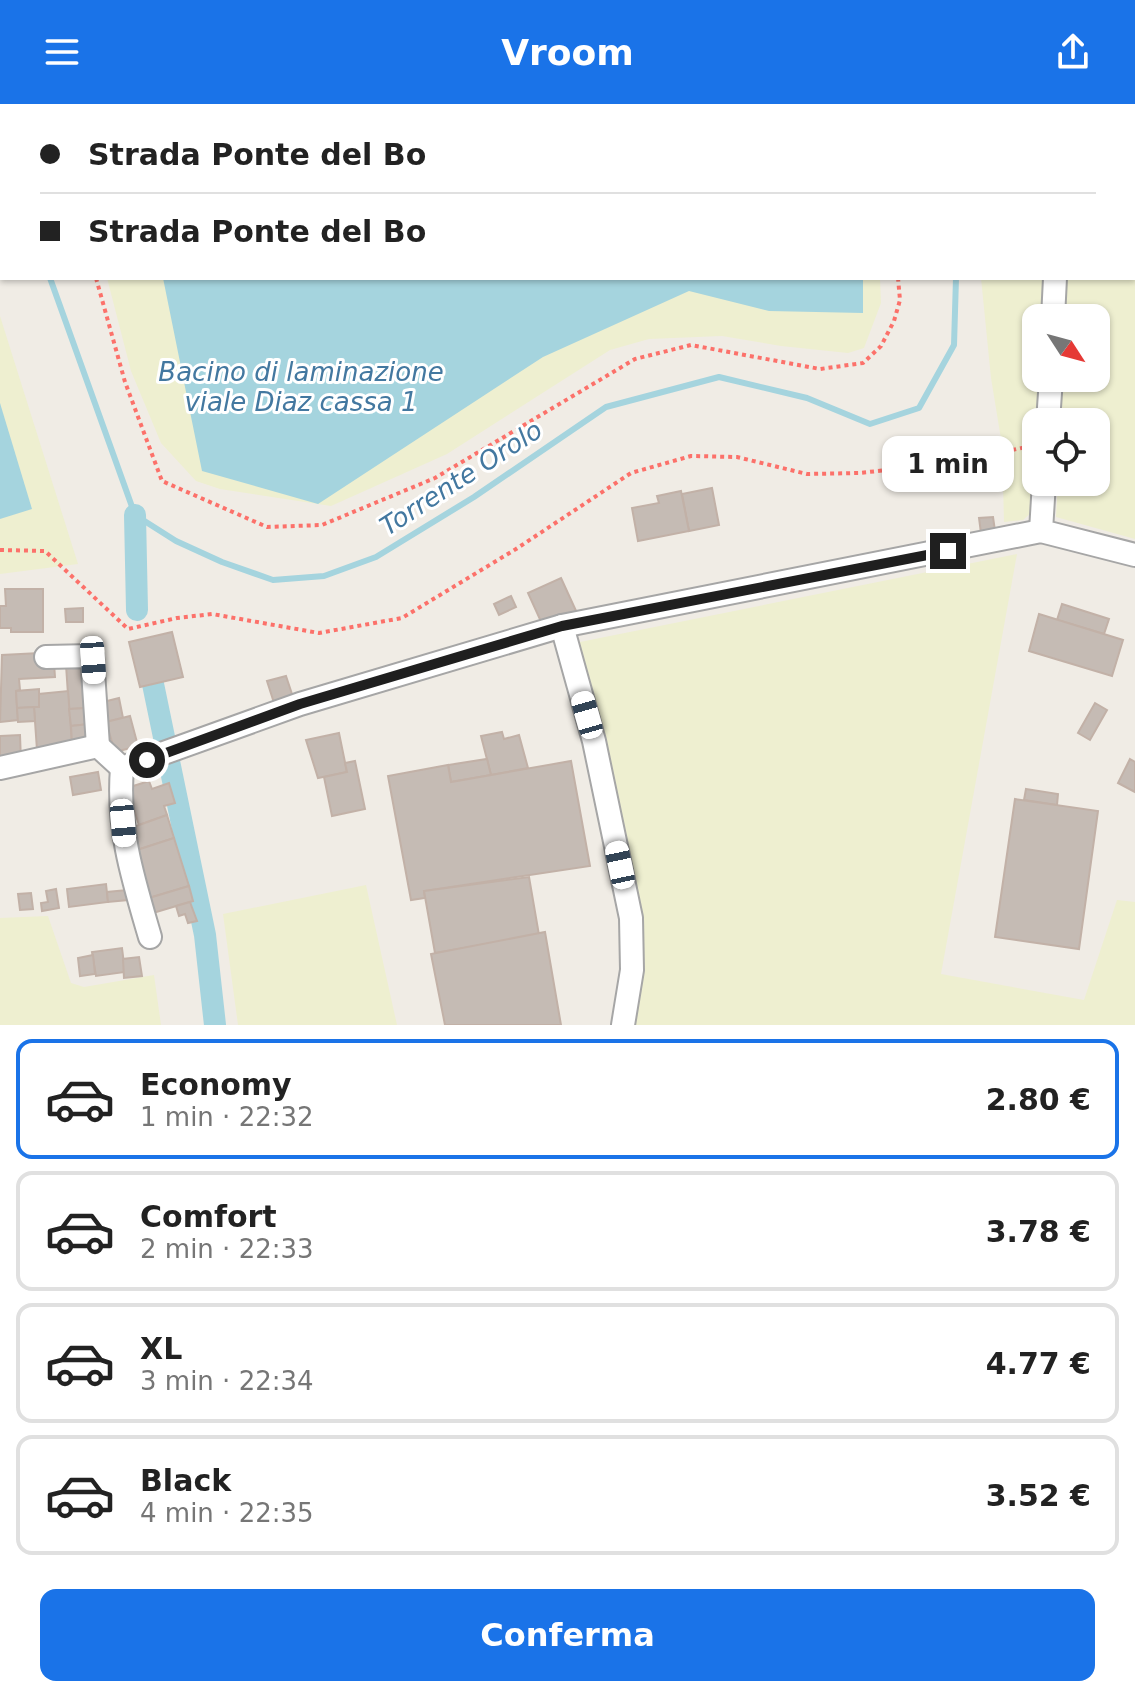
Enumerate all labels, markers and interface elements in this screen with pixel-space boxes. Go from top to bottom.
icon: menu [40,30,84,74]
icon: share [1051,30,1095,74]
text: Vroom [501,32,634,73]
text: Strada Ponte del Bo [88,137,426,172]
text: Strada Ponte del Bo [88,214,426,249]
north arrow [1022,304,1110,392]
map controls [1022,304,1110,496]
water label: Bacino di laminazione viale Diaz cassa 1 [158,357,444,417]
button: locate [1022,408,1110,496]
water label: Torrente Orolo [374,414,548,542]
callout: 1 min [882,435,1014,491]
text: 1 min [907,449,989,479]
route end [930,533,966,569]
car [79,635,107,685]
car [569,689,605,741]
route start [129,742,165,778]
car [109,798,137,848]
car [603,839,637,891]
icon: car [44,1063,116,1135]
text: Economy [140,1067,292,1102]
text: 2.80 € [986,1082,1091,1117]
text: 1 min · 22:32 [140,1102,314,1132]
icon: car [44,1195,116,1267]
text: Comfort [140,1199,277,1234]
text: 3.78 € [986,1214,1091,1249]
text: 2 min · 22:33 [140,1234,314,1264]
icon: car [44,1327,116,1399]
text: XL [140,1331,182,1366]
text: 4.77 € [986,1346,1091,1381]
text: 3 min · 22:34 [140,1366,314,1396]
icon: car [44,1459,116,1531]
text: Black [140,1463,231,1498]
text: 3.52 € [986,1478,1091,1513]
text: 4 min · 22:35 [140,1498,314,1528]
button: Conferma [40,1589,1095,1681]

